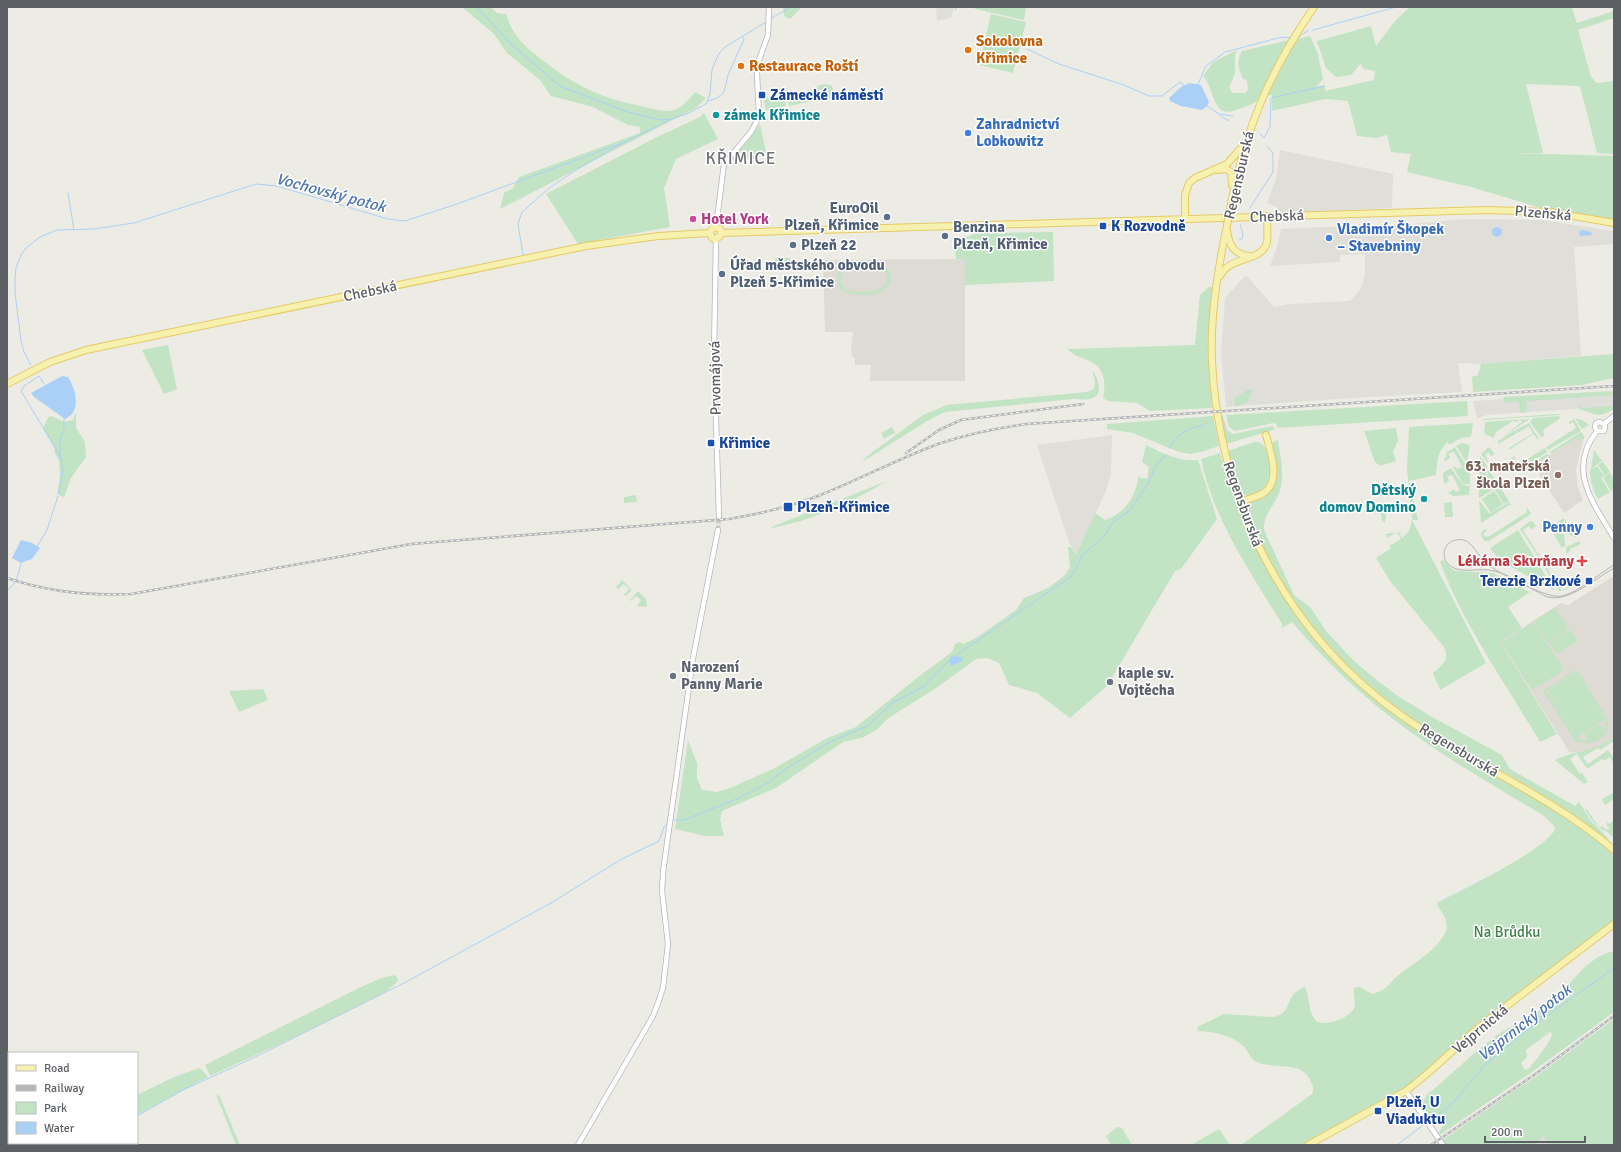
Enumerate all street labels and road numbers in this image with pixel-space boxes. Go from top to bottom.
street label: Regensburská [1220,129,1258,221]
street label: Plzeňská [1514,202,1572,224]
street label: Chebská [1250,206,1304,226]
street label: Chebská [342,277,398,305]
street label: Prvomájová [705,341,725,415]
street label: Regensburská [1219,459,1267,549]
street label: Regensburská [1416,719,1502,781]
street label: Vejprnická [1448,1000,1512,1058]

